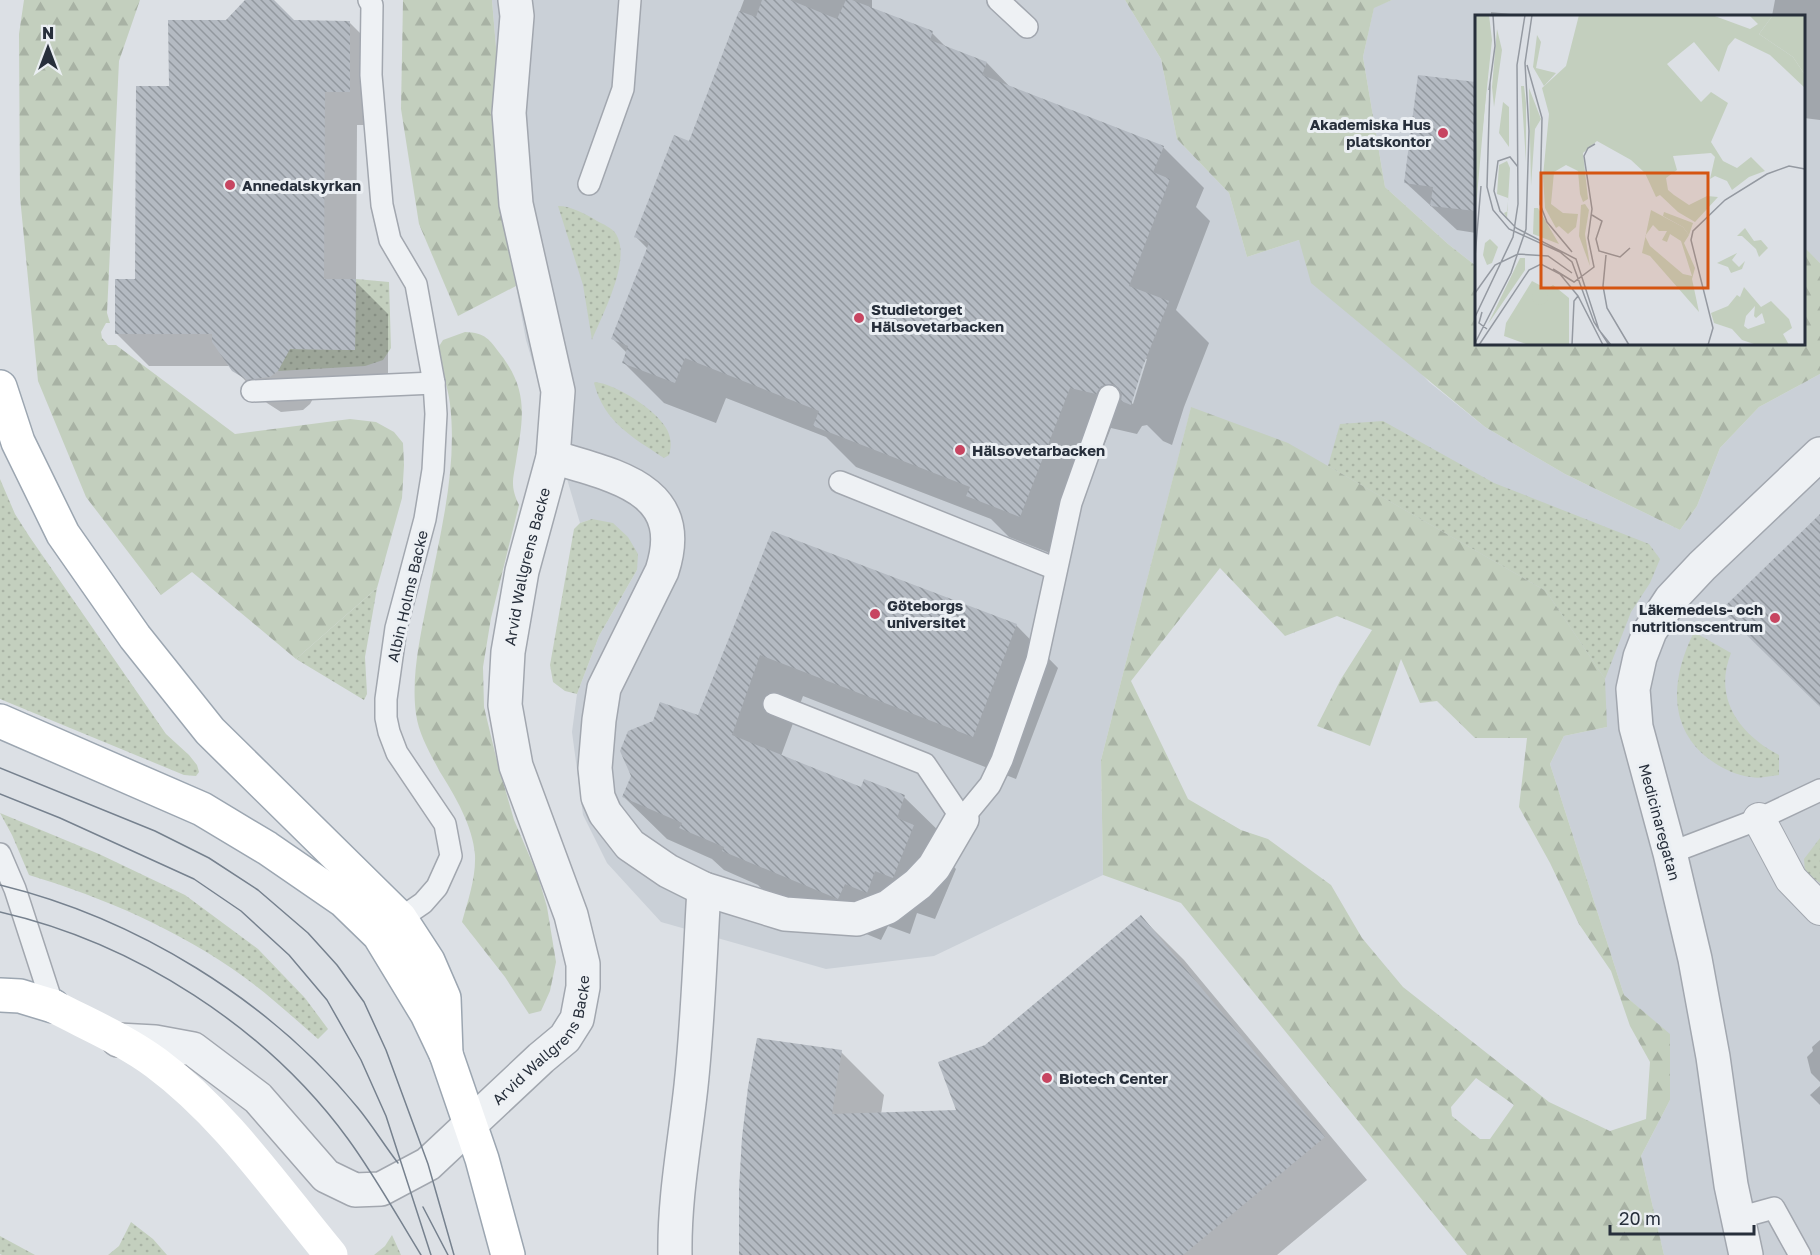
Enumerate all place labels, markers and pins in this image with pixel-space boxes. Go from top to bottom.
place label: Akademiska Hus platskontor [1310,115,1431,150]
marker: Akademiska Hus platskontor [1436,126,1450,140]
place label: Annedalskyrkan [242,176,361,194]
marker: Annedalskyrkan [223,178,237,192]
place label: Studietorget Hälsovetarbacken [871,300,1004,335]
marker: Studietorget Hälsovetarbacken [852,311,866,325]
place label: Hälsovetarbacken [972,441,1105,459]
marker: Hälsovetarbacken [953,443,967,457]
place label: Göteborgs universitet [887,596,966,631]
place label: Läkemedels- och nutritionscentrum [1632,600,1763,635]
marker: Göteborgs universitet [868,607,882,621]
marker: Läkemedels- och nutritionscentrum [1768,611,1782,625]
place label: Biotech Center [1059,1069,1168,1087]
marker: Biotech Center [1040,1071,1054,1085]

